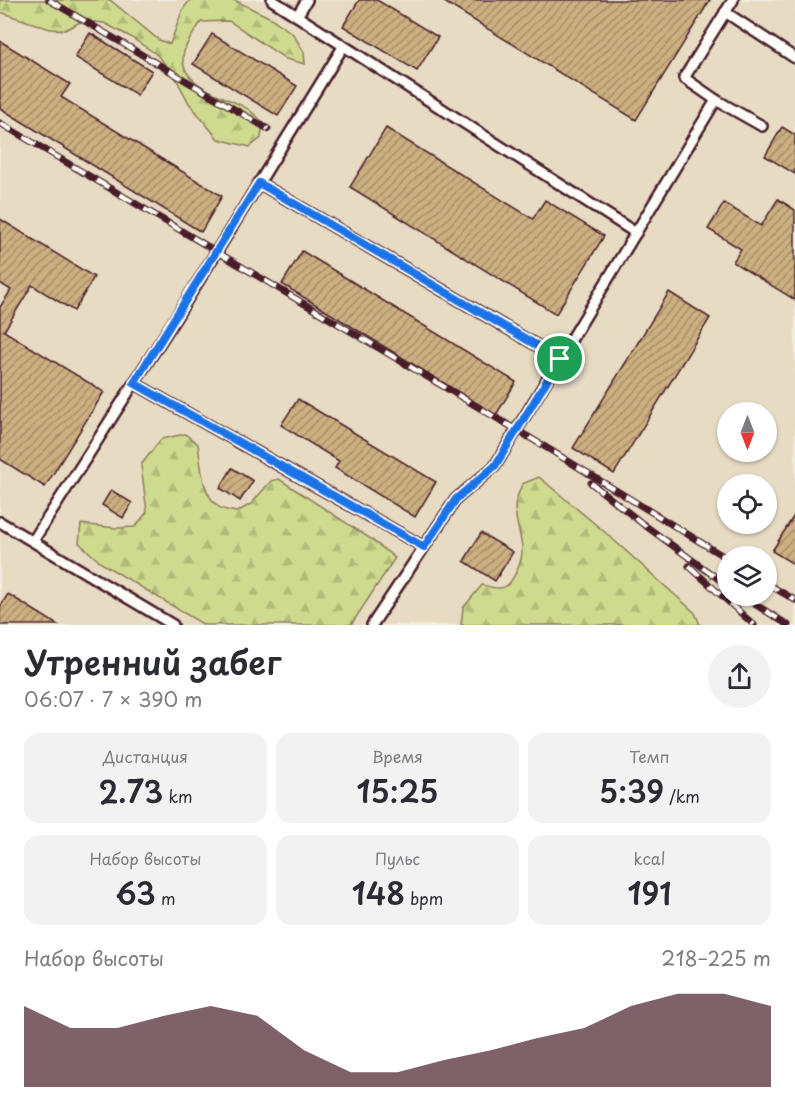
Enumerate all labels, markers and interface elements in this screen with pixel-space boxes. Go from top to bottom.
pin [534,333,585,384]
icon: arrive [543,342,576,375]
north arrow [717,402,777,462]
map controls [717,402,777,606]
button: locate [717,474,777,534]
button: layers [717,546,777,606]
text: Утренний забег [24,636,281,686]
button: share [708,645,771,708]
text: 06:07 · 7 × 390 m [24,684,202,714]
text: Дистанция [103,744,188,768]
text: Время [372,744,423,768]
text: Темп [629,744,670,768]
text: 2.73 [98,768,163,813]
text: 15:25 [357,768,438,813]
text: 5:39 [599,768,664,813]
text: km [163,784,193,808]
text: /km [664,784,700,808]
text: Набор высоты [89,846,202,870]
text: Пульс [375,846,420,870]
text: kcal [634,846,665,870]
text: 63 [115,870,156,915]
text: 148 [352,870,405,915]
text: 191 [628,870,671,915]
text: m [156,886,176,910]
text: bpm [405,886,443,910]
text: Набор высоты [24,943,164,973]
text: 218–225 m [661,943,771,973]

